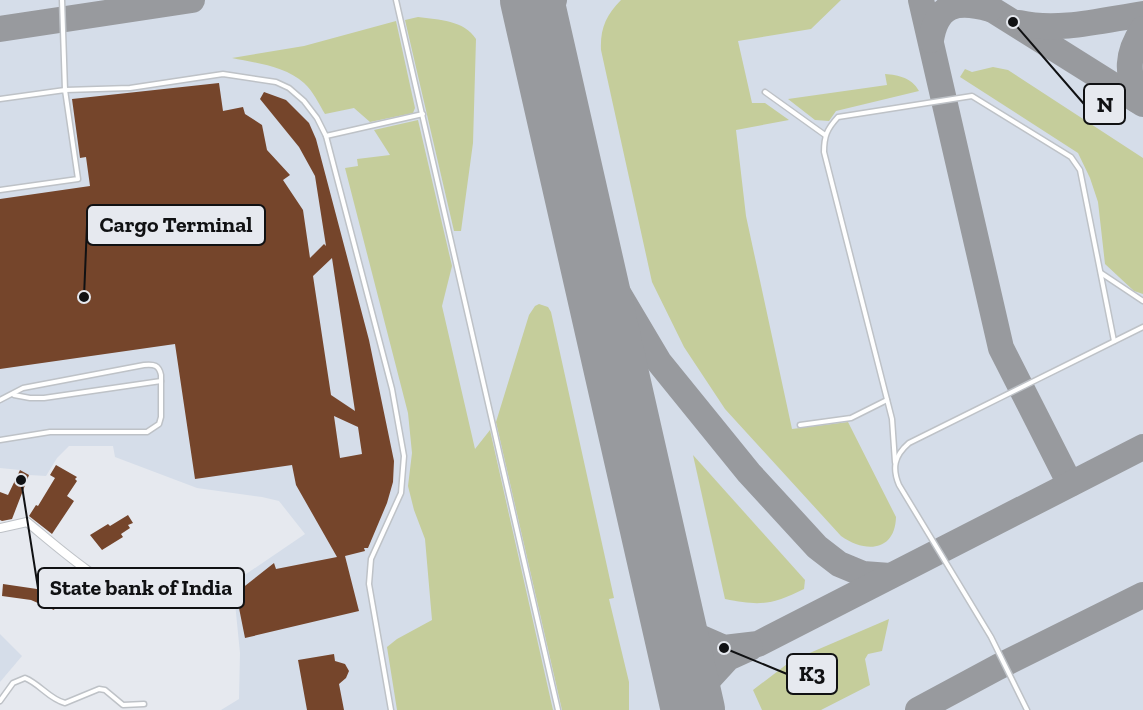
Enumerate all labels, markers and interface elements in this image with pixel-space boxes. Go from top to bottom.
callout: N [1084,84,1125,124]
text: N [1097,91,1114,118]
callout: Cargo Terminal [87,205,265,245]
text: Cargo Terminal [99,211,253,238]
callout: State bank of India [38,568,244,608]
text: State bank of India [50,574,232,601]
callout: K3 [787,654,837,694]
text: K3 [799,660,826,687]

